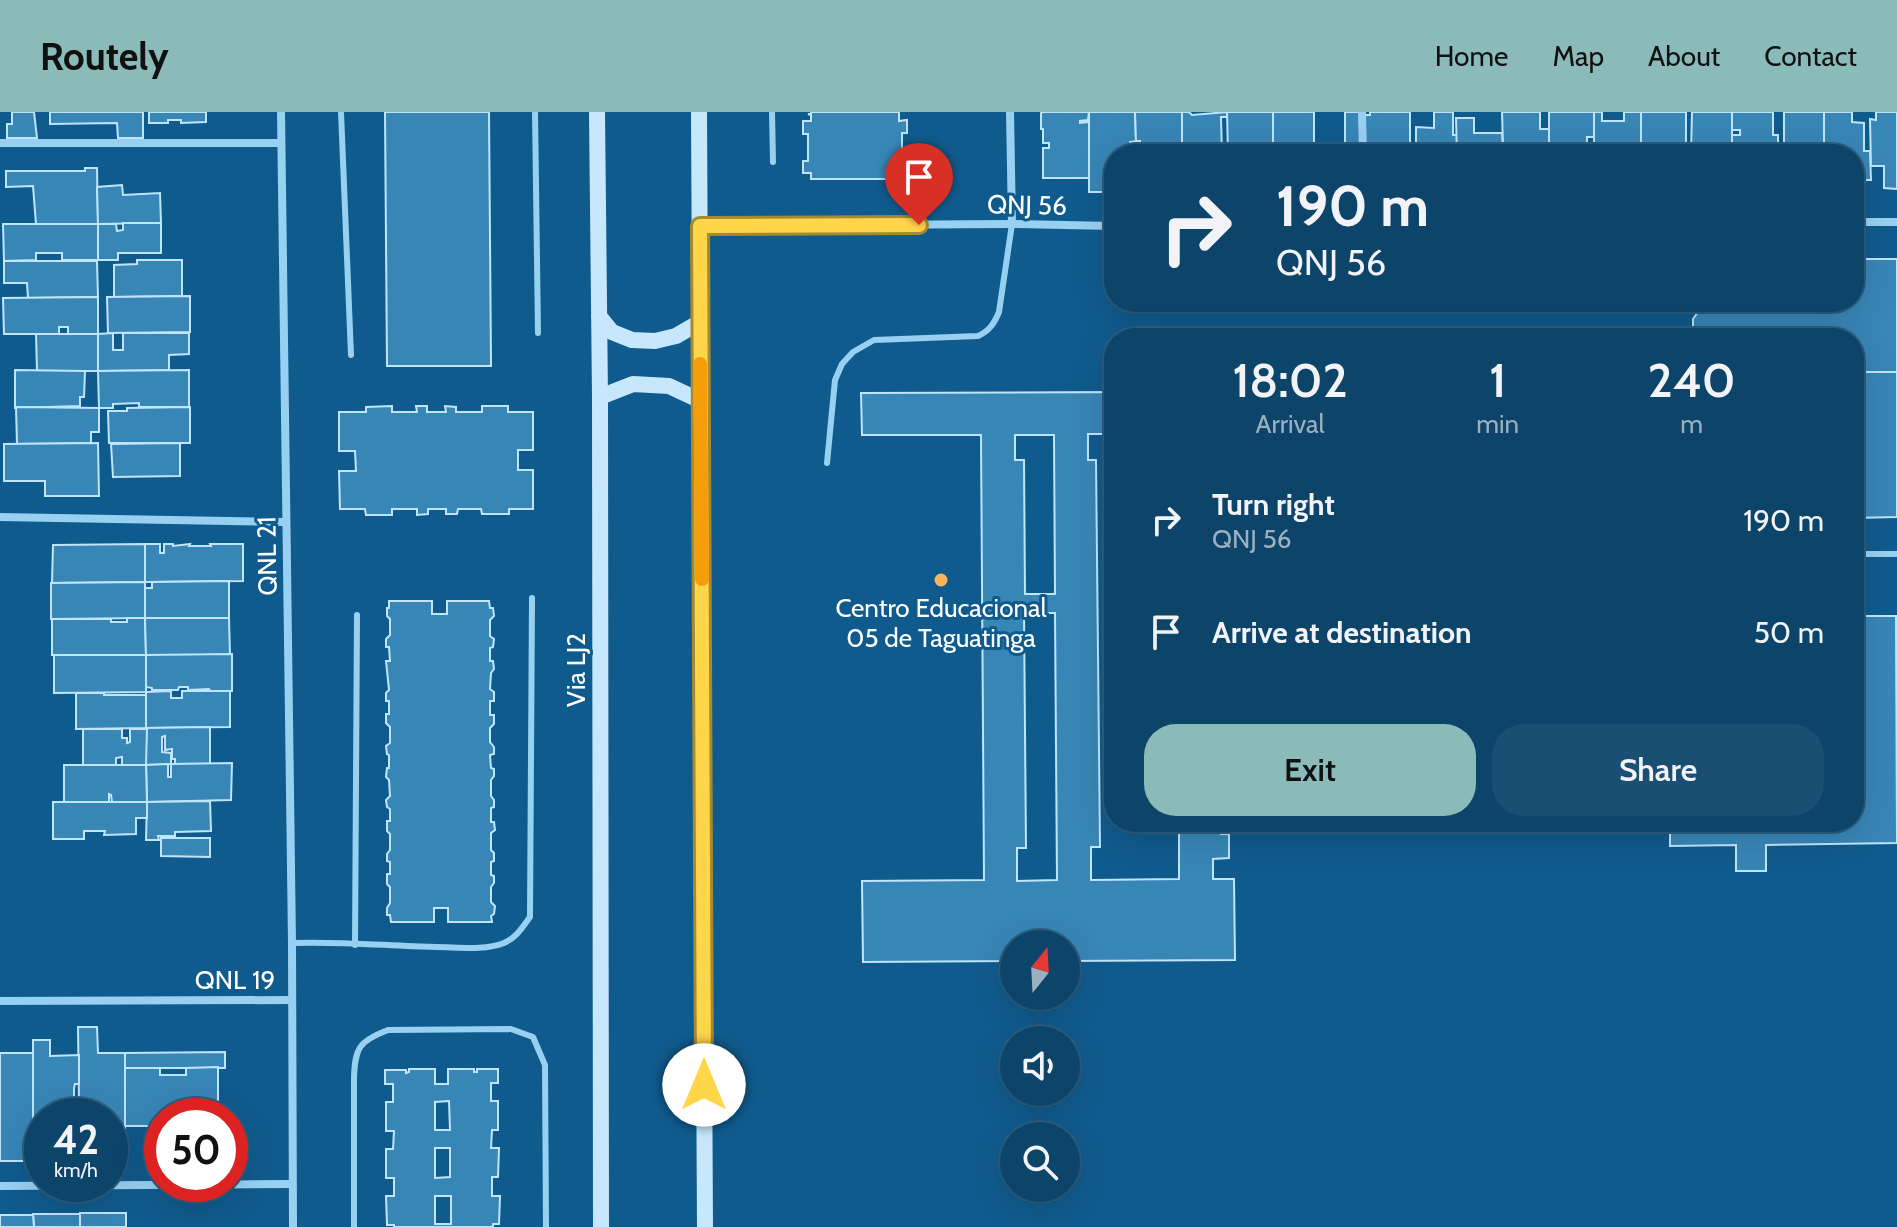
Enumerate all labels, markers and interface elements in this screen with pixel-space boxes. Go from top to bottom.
text: Routely [40,33,169,80]
text: Home [1435,39,1508,73]
text: Map [1552,39,1604,73]
text: About [1648,39,1720,73]
text: Contact [1764,39,1857,73]
pin [885,143,953,225]
icon: arrive [897,155,941,199]
text: 190 m [1276,172,1429,240]
icon: right [1144,176,1248,280]
street label: QNJ 56 [987,188,1067,222]
text: QNJ 56 [1276,240,1386,284]
text: 18:02 [1232,351,1348,409]
text: 1 [1489,351,1506,409]
text: 240 [1647,351,1736,409]
text: Arrival [1256,408,1325,440]
text: min [1476,408,1519,440]
text: m [1680,408,1703,440]
text: Turn right [1212,486,1335,523]
icon: right [1144,498,1188,542]
text: 190 m [1743,502,1824,539]
street label: QNL 21 [250,516,284,596]
text: QNJ 56 [1212,523,1292,555]
marker: Centro Educacional 05 de Taguatinga [932,571,950,589]
place label: Centro Educacional 05 de Taguatinga [835,592,1047,654]
icon: arrive [1144,610,1188,654]
text: Arrive at destination [1212,614,1472,651]
text: 50 m [1754,614,1824,651]
street label: Via LJ2 [560,633,592,707]
button: Exit [1144,724,1476,816]
button: Share [1492,724,1824,816]
north arrow [1000,930,1080,1010]
map controls [1000,930,1080,1202]
street label: QNL 19 [195,964,275,996]
button: sound [1000,1026,1080,1106]
position arrow [662,1043,746,1127]
speed limit sign: 50 [144,1098,248,1202]
text: 42 [53,1115,99,1164]
button: search [1000,1122,1080,1202]
text: km/h [54,1158,98,1182]

